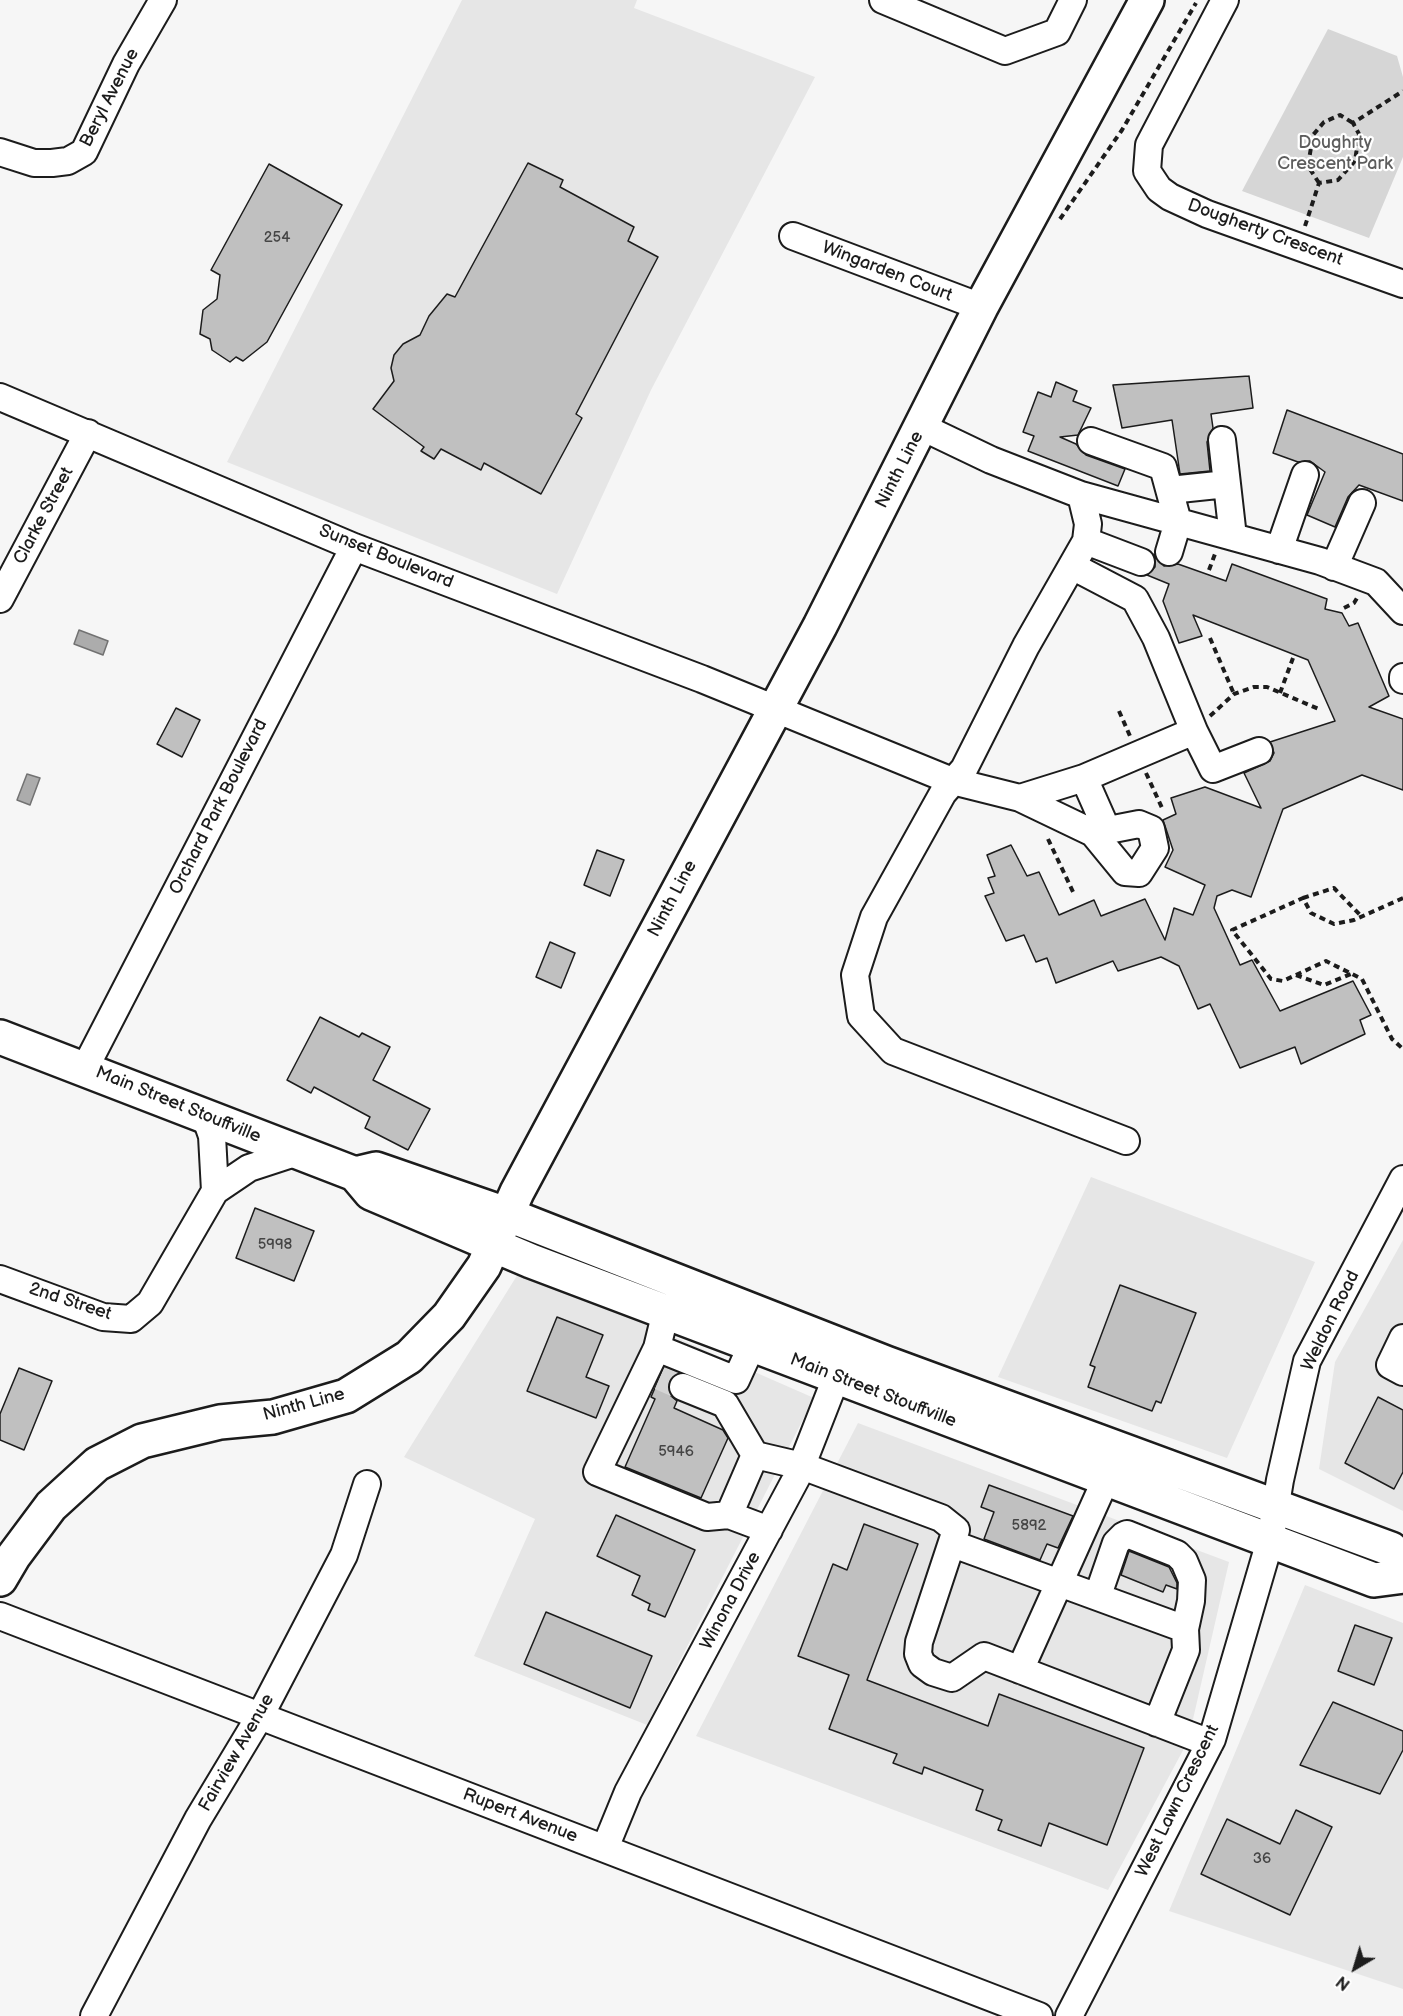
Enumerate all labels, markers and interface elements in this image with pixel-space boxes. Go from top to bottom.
street label: Beryl Avenue [76,45,144,151]
park label: Doughrty Crescent Park [1277,132,1393,174]
street label: Dougherty Crescent [1184,195,1346,271]
house number: 254 [264,229,290,247]
street label: Wingarden Court [819,237,955,307]
street label: Ninth Line [871,428,929,512]
street label: Clarke Street [9,464,79,568]
street label: Sunset Boulevard [316,520,456,594]
street label: Orchard Park Boulevard [165,716,273,898]
street label: Ninth Line [644,857,702,941]
street label: Main Street Stouffville [92,1062,264,1148]
house number: 5998 [258,1236,292,1254]
street label: Weldon Road [1297,1267,1365,1375]
street label: 2nd Street [26,1279,114,1325]
street label: Main Street Stouffville [787,1349,959,1433]
street label: Ninth Line [261,1384,347,1426]
house number: 5946 [658,1443,694,1461]
house number: 5892 [1012,1517,1046,1535]
street label: Winona Drive [696,1548,766,1654]
street label: Fairview Avenue [195,1690,279,1816]
street label: West Lawn Crescent [1132,1721,1224,1881]
street label: Rupert Avenue [459,1784,581,1848]
house number: 36 [1253,1850,1271,1868]
north arrow [1325,1938,1385,1998]
text: N [1333,1971,1354,1994]

